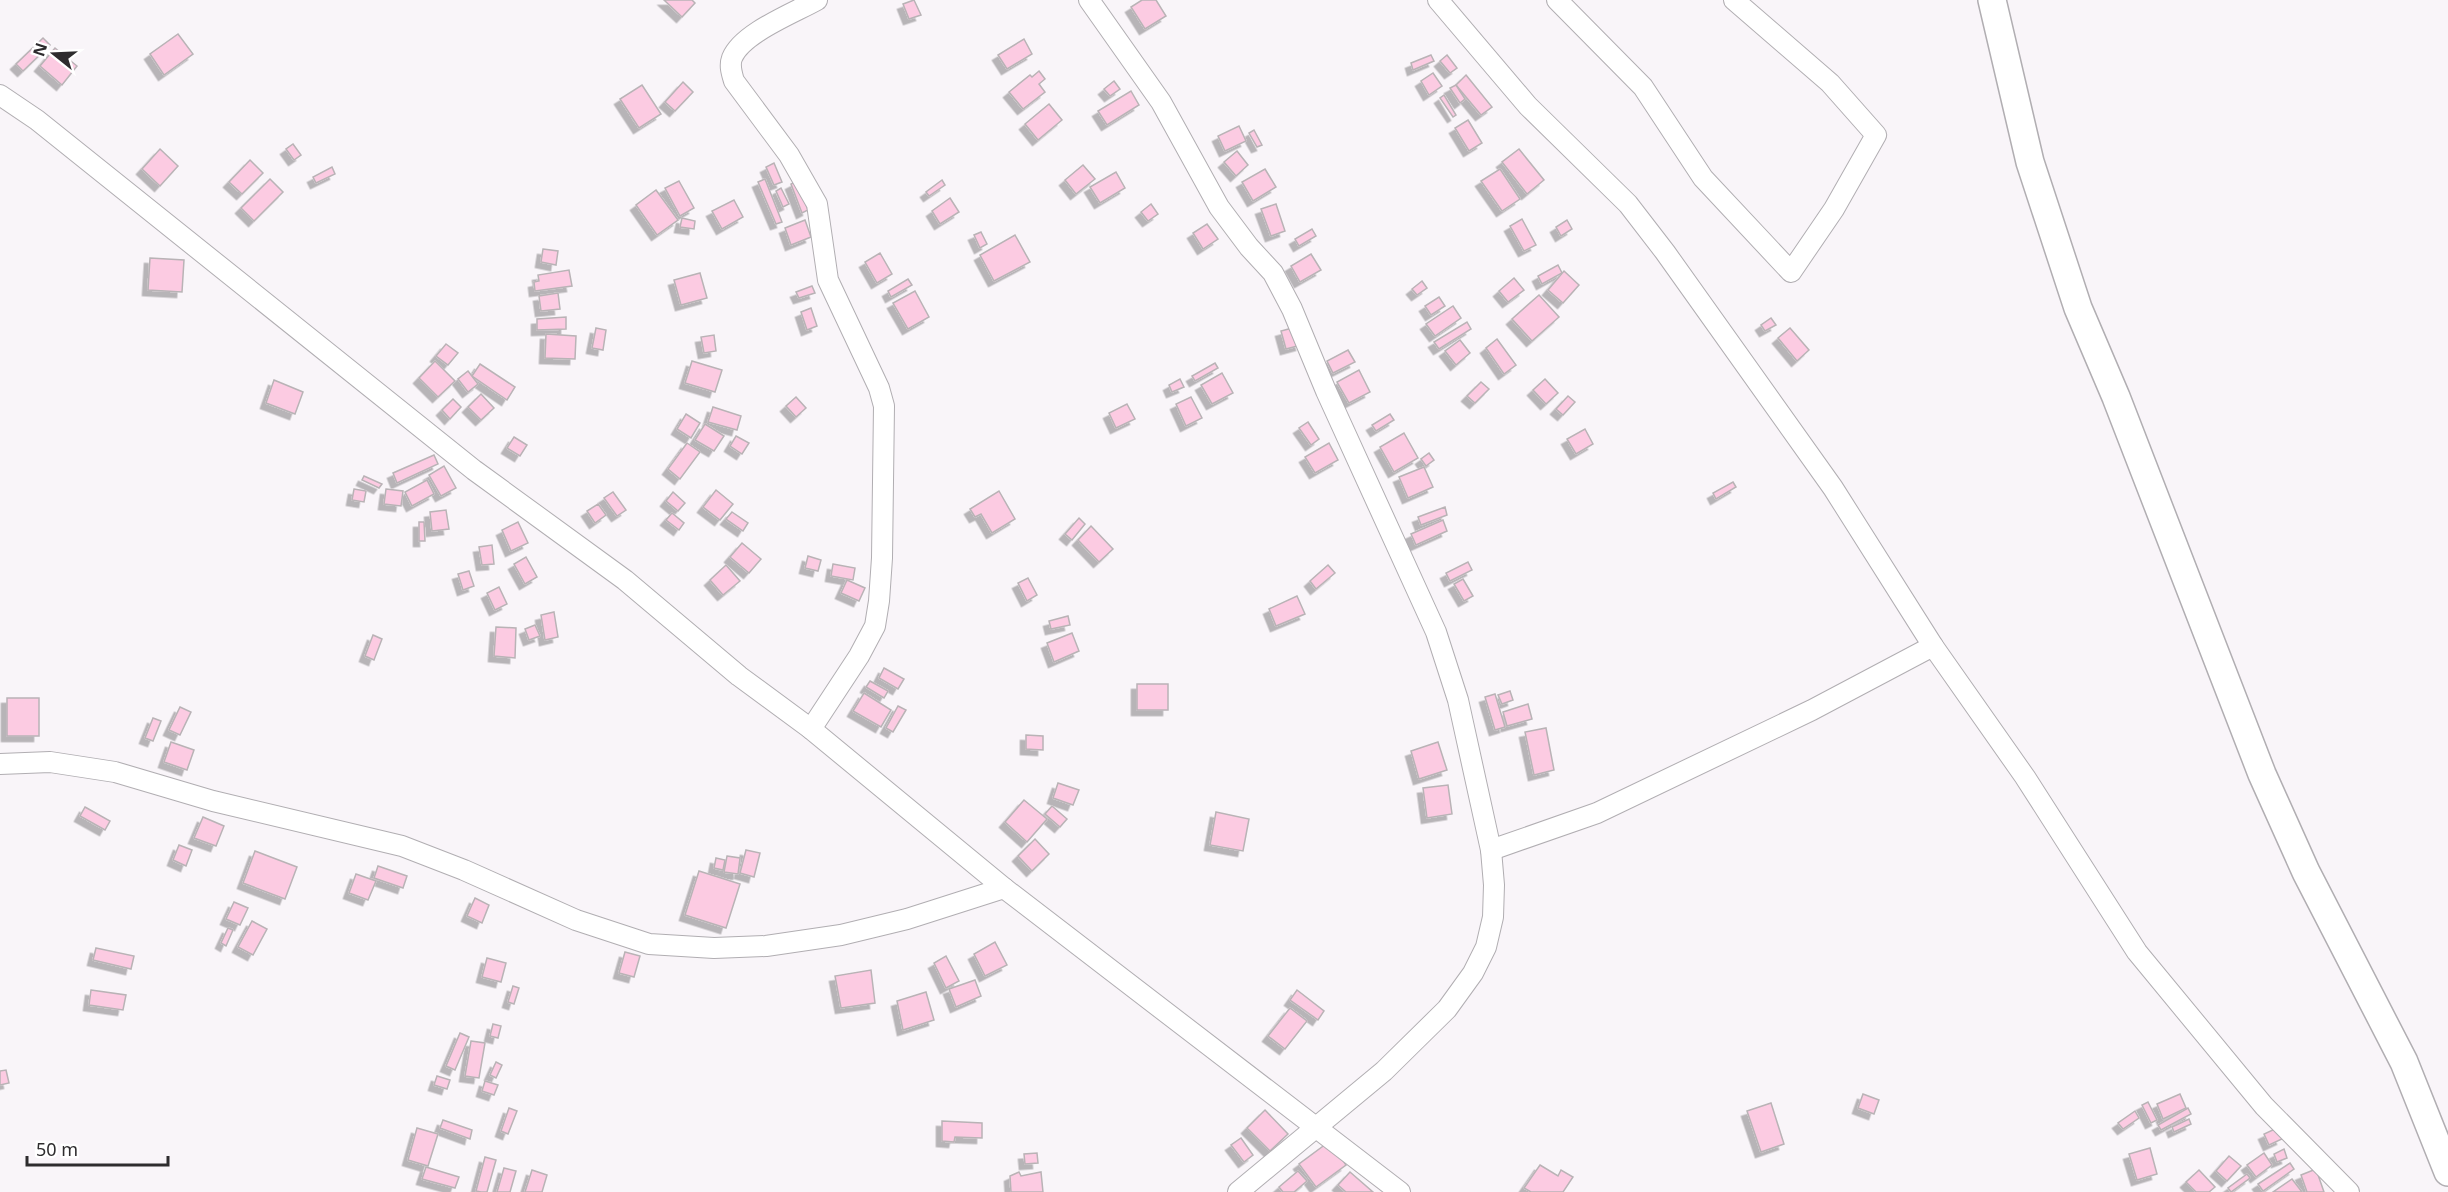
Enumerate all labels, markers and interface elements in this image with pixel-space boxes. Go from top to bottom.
north arrow [24,24,84,84]
text: N [27,40,52,59]
scale bar [27,1129,168,1167]
text: 50 m [36,1137,78,1161]

